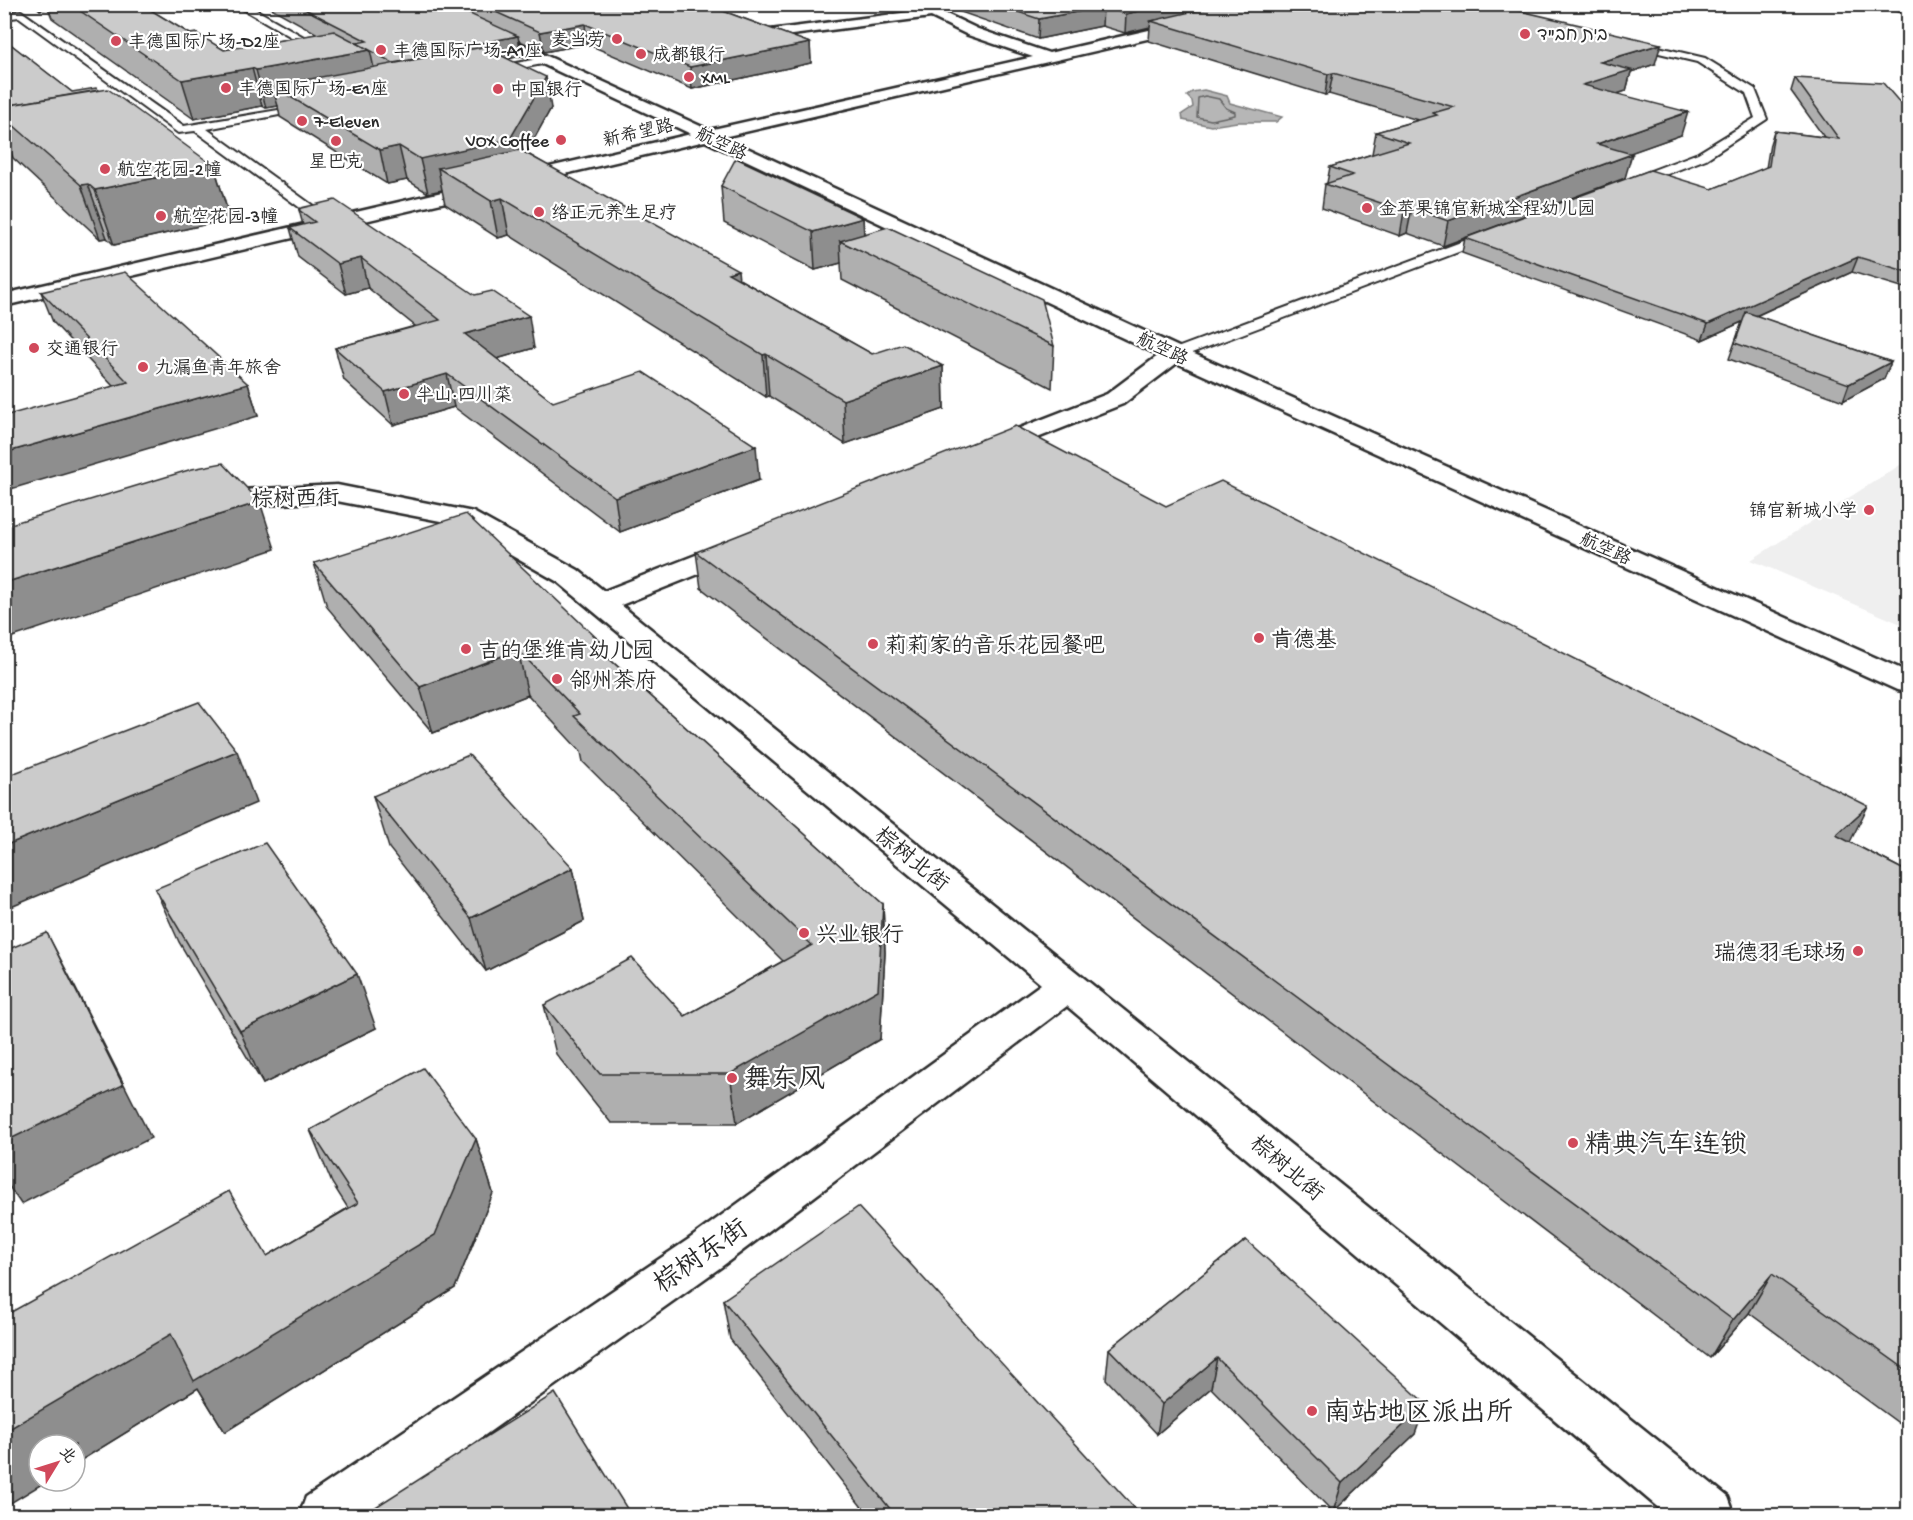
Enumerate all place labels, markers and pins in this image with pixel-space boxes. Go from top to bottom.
place label: בית חב"ד [1537,26,1608,47]
marker: בית חב"ד [1518,27,1532,41]
place label: 麦当劳 [551,30,605,52]
place label: 丰德国际广场-D2座 [128,32,280,54]
marker: 麦当劳 [610,32,624,46]
marker: 丰德国际广场-D2座 [109,34,123,48]
place label: 丰德国际广场-A1座 [393,41,543,63]
marker: 丰德国际广场-A1座 [374,43,388,57]
place label: 成都银行 [653,45,725,67]
marker: 成都银行 [634,47,648,61]
place label: XML [700,69,731,90]
marker: XML [682,70,696,84]
place label: 丰德国际广场-E1座 [238,79,388,101]
place label: 中国银行 [510,80,582,102]
marker: 丰德国际广场-E1座 [219,81,233,95]
marker: 中国银行 [491,82,505,96]
place label: 7-Eleven [313,113,380,134]
marker: 7-Eleven [295,114,309,128]
place label: VOX Coffee [465,132,550,153]
marker: VOX Coffee [554,133,568,147]
marker: 星巴克 [329,134,343,148]
place label: 星巴克 [309,152,363,174]
place label: 航空花园-2幢 [117,160,221,182]
marker: 航空花园-2幢 [98,162,112,176]
place label: 金苹果锦官新城全程幼儿园 [1379,199,1595,221]
marker: 金苹果锦官新城全程幼儿园 [1360,201,1374,215]
place label: 络正元养生足疗 [551,203,677,225]
marker: 络正元养生足疗 [532,205,546,219]
place label: 航空花园-3幢 [173,207,278,229]
marker: 航空花园-3幢 [154,209,168,223]
place label: 交通银行 [46,339,118,361]
marker: 交通银行 [27,341,41,355]
place label: 九漏鱼青年旅舍 [155,358,281,380]
marker: 九漏鱼青年旅舍 [136,360,150,374]
place label: 半山·四川菜 [416,385,512,407]
marker: 半山·四川菜 [397,387,411,401]
place label: 锦官新城小学 [1749,501,1857,523]
marker: 锦官新城小学 [1862,503,1876,517]
place label: 肯德基 [1271,627,1337,655]
marker: 肯德基 [1252,631,1266,645]
place label: 莉莉家的音乐花园餐吧 [885,633,1105,661]
marker: 莉莉家的音乐花园餐吧 [866,637,880,651]
place label: 吉的堡维肯幼儿园 [478,638,654,666]
marker: 吉的堡维肯幼儿园 [459,642,473,656]
place label: 邻州茶府 [569,668,657,696]
marker: 邻州茶府 [550,672,564,686]
place label: 兴业银行 [816,923,904,950]
marker: 兴业银行 [797,926,811,940]
place label: 瑞德羽毛球场 [1714,941,1846,968]
marker: 瑞德羽毛球场 [1851,944,1865,958]
place label: 舞东风 [744,1064,825,1098]
marker: 舞东风 [725,1071,739,1085]
place label: 精典汽车连锁 [1585,1129,1747,1163]
marker: 精典汽车连锁 [1566,1136,1580,1150]
place label: 南站地区派出所 [1324,1397,1513,1431]
marker: 南站地区派出所 [1305,1404,1319,1418]

